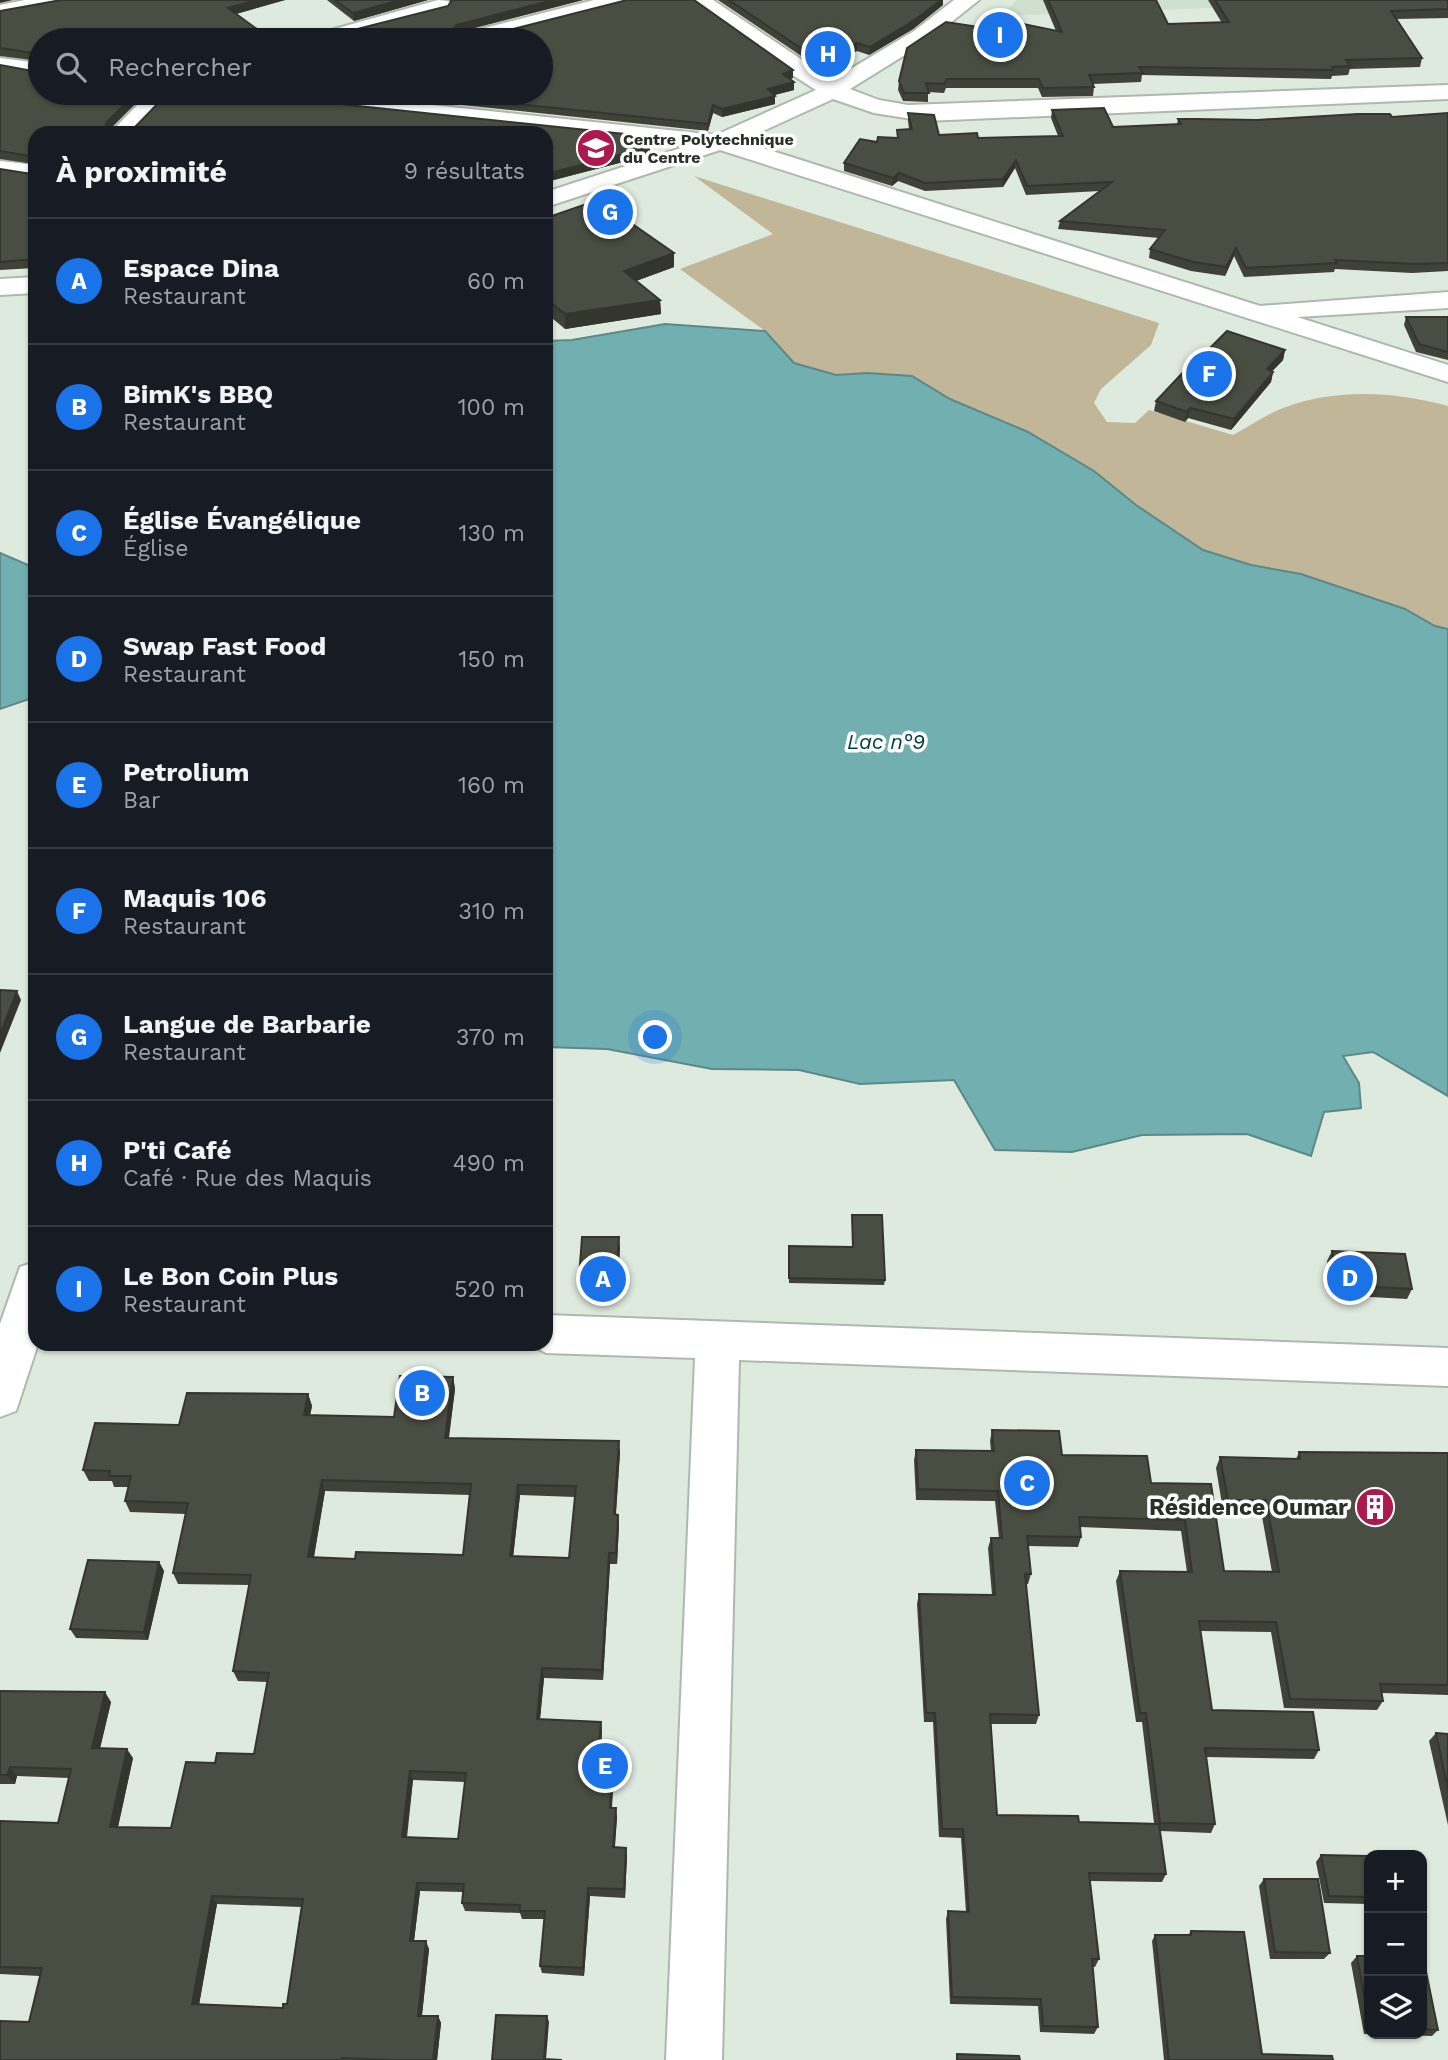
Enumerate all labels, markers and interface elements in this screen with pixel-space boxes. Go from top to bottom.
pin: I [977,9,1023,61]
search box [28,28,553,105]
pin: H [805,28,851,80]
icon: search [52,48,90,86]
text: Rechercher [108,52,252,82]
school or university icon: Centre Polytechnique du Centre [575,127,617,169]
place label: Centre Polytechnique du Centre [623,130,794,167]
text: À proximité [56,154,227,189]
text: 9 résultats [404,158,525,185]
pin: G [587,186,633,238]
text: Espace Dina [123,253,279,283]
text: A [71,268,87,295]
text: 60 m [467,268,525,295]
text: Restaurant [123,283,246,310]
pin: F [1186,348,1232,400]
text: BimK's BBQ [123,379,273,409]
text: B [71,394,87,421]
text: 100 m [458,394,525,421]
text: Restaurant [123,409,246,436]
text: Église Évangélique [123,505,361,535]
text: C [71,520,87,547]
text: 130 m [459,520,525,547]
text: Église [123,535,188,562]
text: Swap Fast Food [123,631,326,661]
text: D [71,646,87,673]
text: 150 m [459,646,525,673]
text: Restaurant [123,661,246,688]
water label: Lac n°9 [847,729,925,754]
text: Petrolium [123,757,249,787]
text: E [72,772,86,799]
text: 160 m [458,772,525,799]
text: Bar [123,787,160,814]
text: Maquis 106 [123,883,267,913]
text: F [72,898,86,925]
text: 310 m [459,898,525,925]
text: Restaurant [123,913,246,940]
text: Langue de Barbarie [123,1009,371,1039]
your location [638,1020,672,1054]
text: G [71,1024,87,1051]
text: 370 m [456,1024,525,1051]
text: Restaurant [123,1039,246,1066]
text: P'ti Café [123,1135,232,1165]
text: H [70,1150,88,1177]
text: 490 m [453,1150,525,1177]
text: Café · Rue des Maquis [123,1165,372,1192]
pin: D [1327,1252,1373,1304]
pin: A [580,1253,626,1305]
text: Le Bon Coin Plus [123,1261,338,1291]
text: I [75,1276,83,1303]
text: 520 m [454,1276,525,1303]
text: Restaurant [123,1291,246,1318]
pin: B [399,1367,445,1419]
pin: C [1004,1457,1050,1509]
building icon: Résidence Oumar [1354,1486,1396,1528]
place label: Résidence Oumar [1149,1494,1348,1521]
pin: E [582,1740,628,1792]
map controls [1364,1850,1427,2039]
button: + [1364,1850,1427,1913]
button: − [1364,1913,1427,1976]
button: layers [1364,1976,1427,2039]

